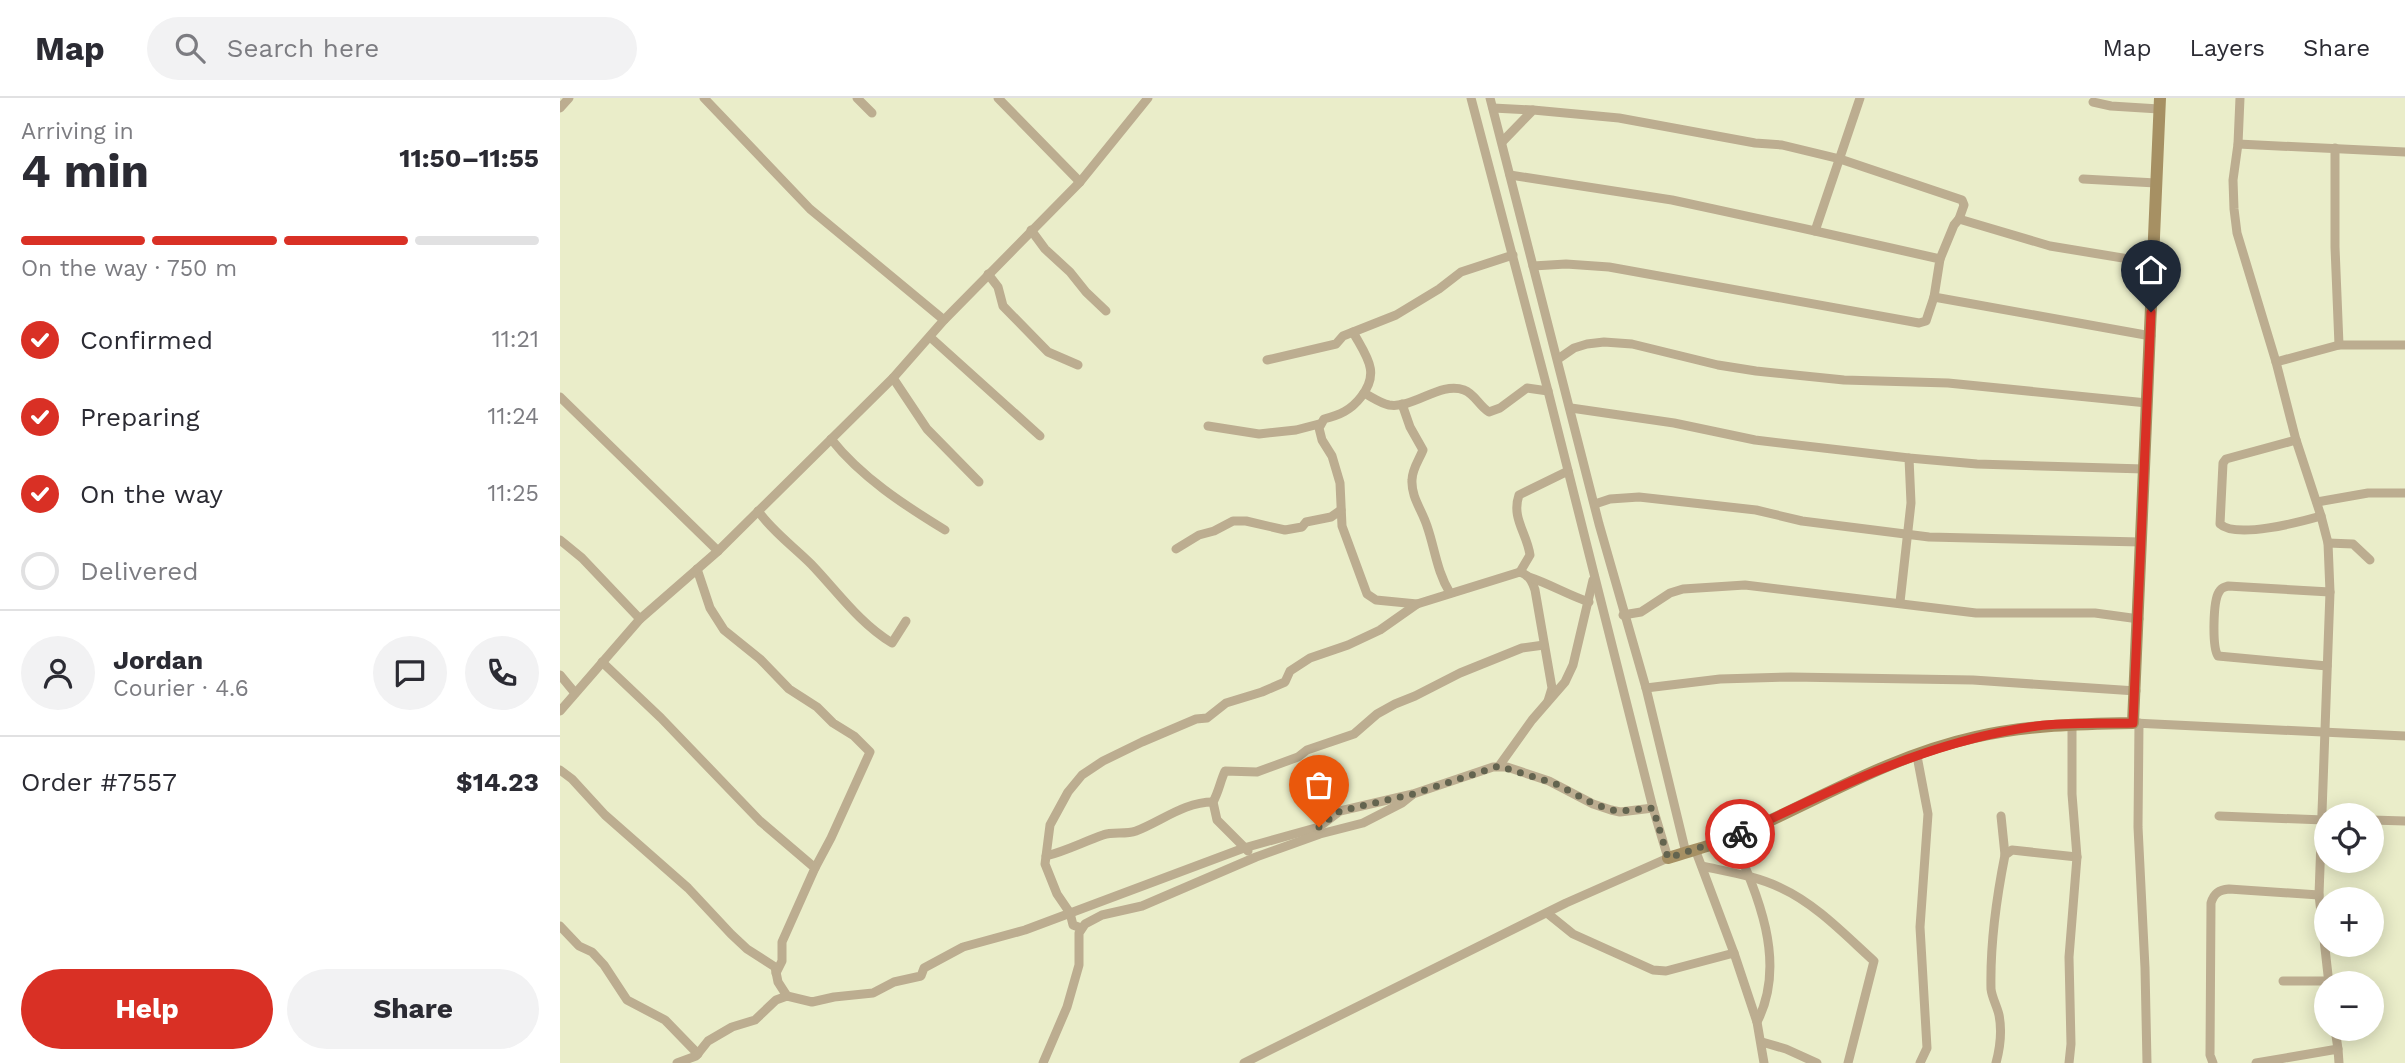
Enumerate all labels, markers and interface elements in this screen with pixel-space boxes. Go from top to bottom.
search box [147,17,637,80]
text: Map [35,29,105,68]
icon: search [171,29,209,67]
text: Search here [227,33,379,63]
text: Map [2103,34,2151,62]
text: Layers [2189,34,2265,62]
text: Share [2303,34,2370,62]
text: Arriving in [21,118,134,145]
text: 11:50–11:55 [399,143,539,173]
text: 4 min [21,144,149,198]
pin [2121,240,2181,312]
icon: home [2132,251,2170,289]
text: On the way · 750 m [21,255,237,282]
icon: check [21,321,59,359]
text: Confirmed [80,325,213,355]
text: 11:21 [492,326,539,353]
icon: check [21,398,59,436]
text: Preparing [80,402,200,432]
text: 11:24 [487,403,539,430]
icon: check [21,475,59,513]
text: On the way [80,479,223,509]
text: 11:25 [487,480,539,507]
text: Delivered [80,556,199,586]
button: person [21,636,95,710]
button: chat [373,636,447,710]
button: phone [465,636,539,710]
text: Jordan [113,645,203,675]
text: Courier · 4.6 [113,675,249,702]
pin [1289,755,1349,827]
icon: bag [1300,766,1338,804]
text: Order #7557 [21,767,177,797]
text: $14.23 [456,767,539,797]
courier [1705,799,1775,869]
map controls [2314,803,2384,1041]
button: locate [2314,803,2384,873]
icon: bike [1721,815,1759,853]
button: + [2314,887,2384,957]
button: Help [21,969,273,1049]
button: Share [287,969,539,1049]
button: − [2314,971,2384,1041]

